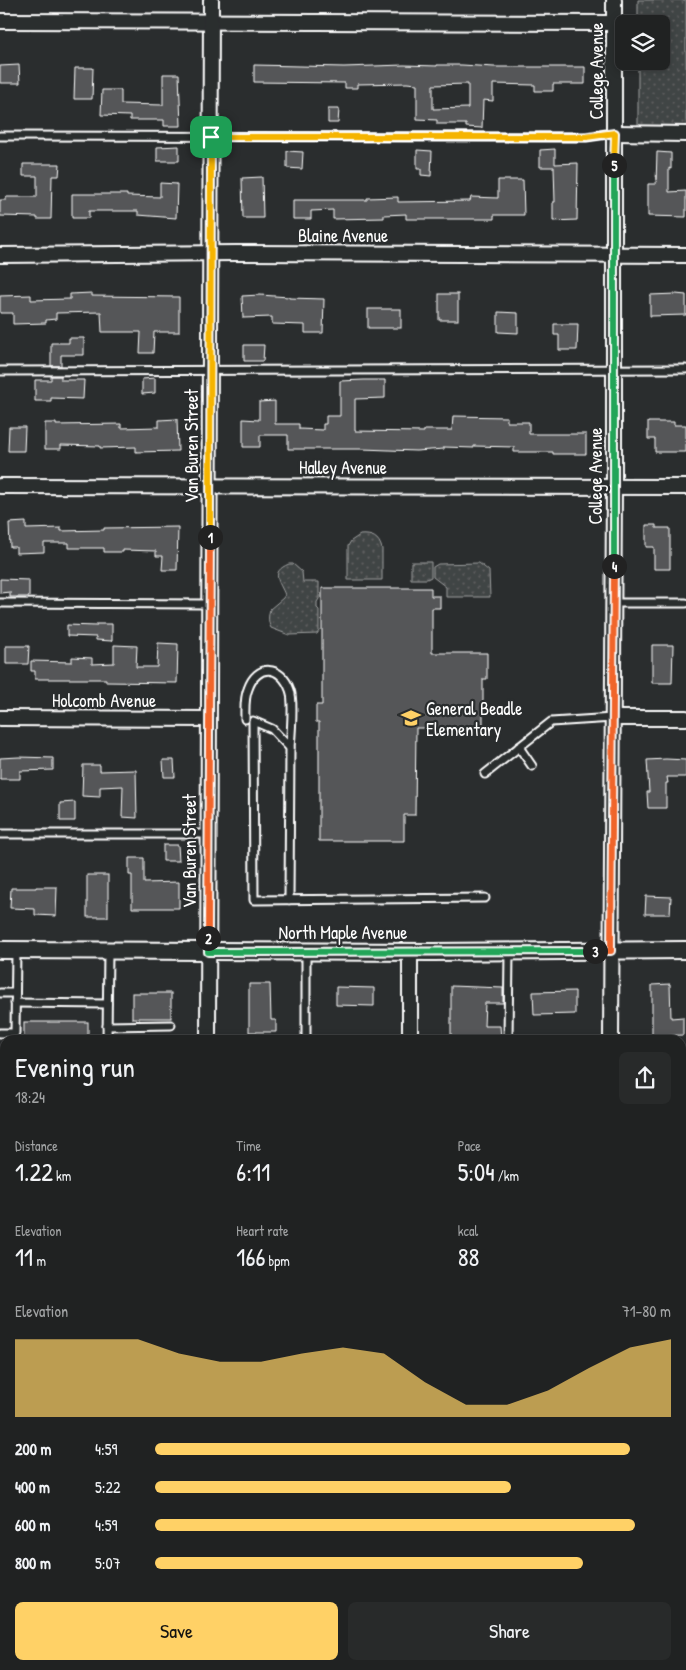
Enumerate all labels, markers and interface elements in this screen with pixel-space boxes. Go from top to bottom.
map controls [615,15,670,70]
button: layers [615,15,670,70]
street label: College Avenue [584,22,609,120]
pin [190,116,232,158]
icon: arrive [197,123,225,151]
pin: 5 [602,152,626,178]
text: 5 [612,156,617,175]
street label: Blaine Avenue [298,223,388,248]
street label: Van Buren Street [179,388,204,503]
street label: College Avenue [583,427,608,525]
street label: Halley Avenue [299,455,387,480]
pin: 1 [198,524,222,550]
text: 1 [208,528,213,547]
pin: 4 [602,554,626,578]
text: 4 [612,557,617,576]
street label: Holcomb Avenue [52,688,156,713]
place label: General Beadle Elementary [426,696,522,742]
school or university icon: General Beadle Elementary [400,707,422,729]
street label: Van Buren Street [177,793,202,908]
street label: North Maple Avenue [279,920,407,945]
pin: 2 [196,926,220,950]
text: 2 [205,929,212,948]
pin: 3 [582,938,608,964]
text: 3 [592,942,599,961]
text: Evening run [15,1048,135,1086]
button: share [619,1052,671,1104]
text: 18:24 [15,1086,45,1108]
text: Distance [15,1136,58,1155]
text: Time [236,1136,261,1155]
text: Pace [458,1136,481,1155]
text: 1.22 [15,1155,53,1189]
text: 6:11 [236,1155,270,1189]
text: 5:04 [458,1155,495,1189]
text: km [53,1166,71,1185]
text: /km [495,1166,519,1185]
text: Elevation [15,1221,62,1240]
text: Heart rate [236,1221,289,1240]
text: kcal [458,1221,478,1240]
text: 11 [15,1240,33,1274]
text: 166 [236,1240,265,1274]
text: 88 [458,1240,479,1274]
text: m [33,1251,46,1270]
text: bpm [265,1251,290,1270]
text: Elevation [15,1300,68,1322]
text: 71–80 m [622,1300,671,1322]
text: 200 m [15,1438,51,1460]
text: 4:59 [95,1438,117,1460]
text: 400 m [15,1476,50,1498]
text: 5:22 [95,1476,120,1498]
text: 600 m [15,1514,50,1536]
text: 4:59 [95,1514,117,1536]
text: 800 m [15,1552,51,1574]
text: 5:07 [95,1552,121,1574]
button: Save [15,1602,338,1660]
button: Share [348,1602,671,1660]

